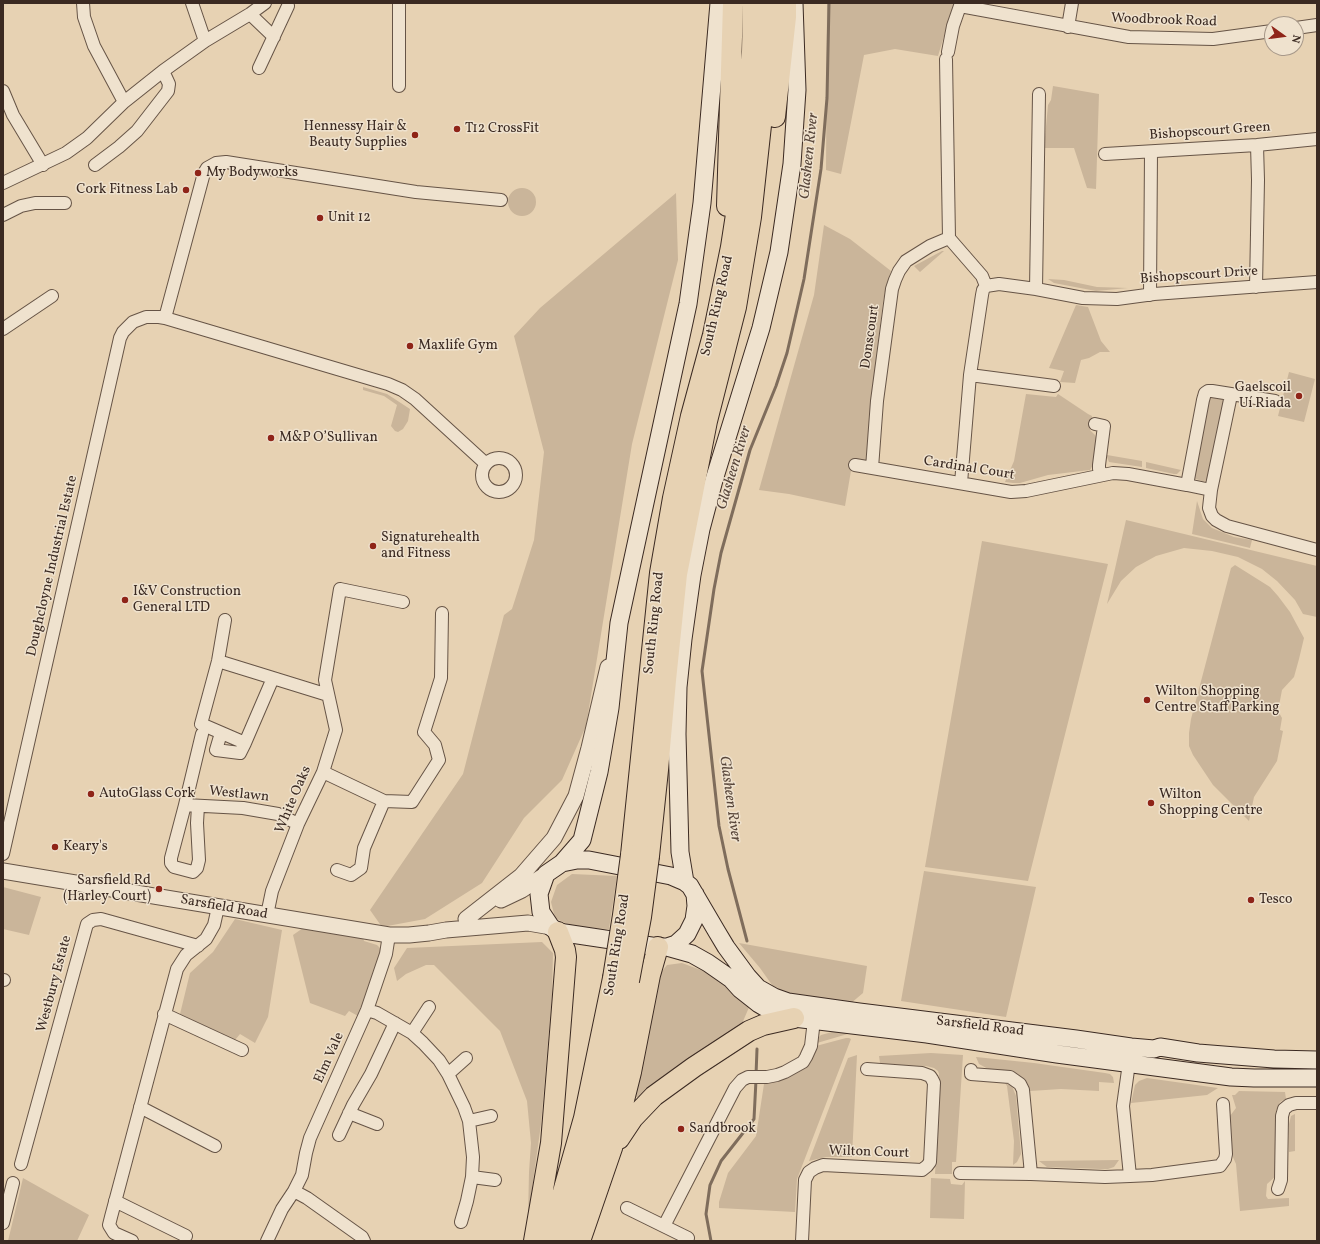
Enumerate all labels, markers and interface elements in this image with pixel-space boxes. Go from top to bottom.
street label: Woodbrook Road [1111,11,1217,31]
north arrow [1264,16,1304,56]
text: N [1287,33,1303,44]
water label: Glasheen River [797,112,823,200]
place label: Hennessy Hair & Beauty Supplies [304,119,407,152]
street label: Bishopscourt Green [1149,119,1271,145]
place label: T12 CrossFit [465,121,539,137]
marker: T12 CrossFit [452,124,462,134]
marker: Hennessy Hair & Beauty Supplies [410,130,420,140]
place label: My Bodyworks [206,165,298,181]
marker: My Bodyworks [193,168,203,178]
place label: Cork Fitness Lab [76,182,178,198]
marker: Cork Fitness Lab [181,185,191,195]
place label: Unit 12 [328,210,371,226]
marker: Unit 12 [315,213,325,223]
street label: South Ring Road [698,254,738,358]
street label: Bishopscourt Drive [1140,264,1258,288]
street label: Donscourt [858,304,884,370]
place label: Maxlife Gym [418,338,498,354]
marker: Maxlife Gym [405,341,415,351]
place label: Gaelscoil Uí Riada [1235,380,1291,412]
marker: Gaelscoil Uí Riada [1294,391,1304,401]
water label: Glasheen River [714,424,756,512]
place label: M&P O’Sullivan [279,430,378,446]
marker: M&P O’Sullivan [266,433,276,443]
street label: Cardinal Court [922,454,1016,484]
street label: Doughcloyne Industrial Estate [24,474,82,658]
place label: Signaturehealth and Fitness [381,530,480,562]
marker: Signaturehealth and Fitness [368,541,378,551]
street label: South Ring Road [641,571,669,675]
place label: I&V Construction General LTD [133,584,241,616]
marker: I&V Construction General LTD [120,595,130,605]
place label: Wilton Shopping Centre Staff Parking [1155,684,1279,716]
marker: Wilton Shopping Centre Staff Parking [1142,695,1152,705]
water label: Glasheen River [714,755,744,843]
street label: White Oaks [272,764,316,836]
street label: Westlawn [208,783,270,807]
place label: AutoGlass Cork [99,786,195,802]
place label: Wilton Shopping Centre [1159,787,1263,820]
marker: AutoGlass Cork [86,789,96,799]
marker: Wilton Shopping Centre [1146,798,1156,808]
place label: Keary's [63,839,108,855]
marker: Keary's [50,842,60,852]
place label: Sarsfield Rd (Harley Court) [63,873,151,906]
marker: Sarsfield Rd (Harley Court) [154,884,164,894]
street label: Sarsfield Road [179,892,269,924]
place label: Tesco [1259,892,1293,908]
street label: South Ring Road [602,893,634,997]
marker: Tesco [1246,895,1256,905]
street label: Westbury Estate [34,934,76,1034]
street label: Sarsfield Road [935,1013,1025,1041]
street label: Elm Vale [311,1030,349,1086]
place label: Sandbrook [689,1121,756,1137]
marker: Sandbrook [676,1124,686,1134]
street label: Wilton Court [828,1143,910,1163]

